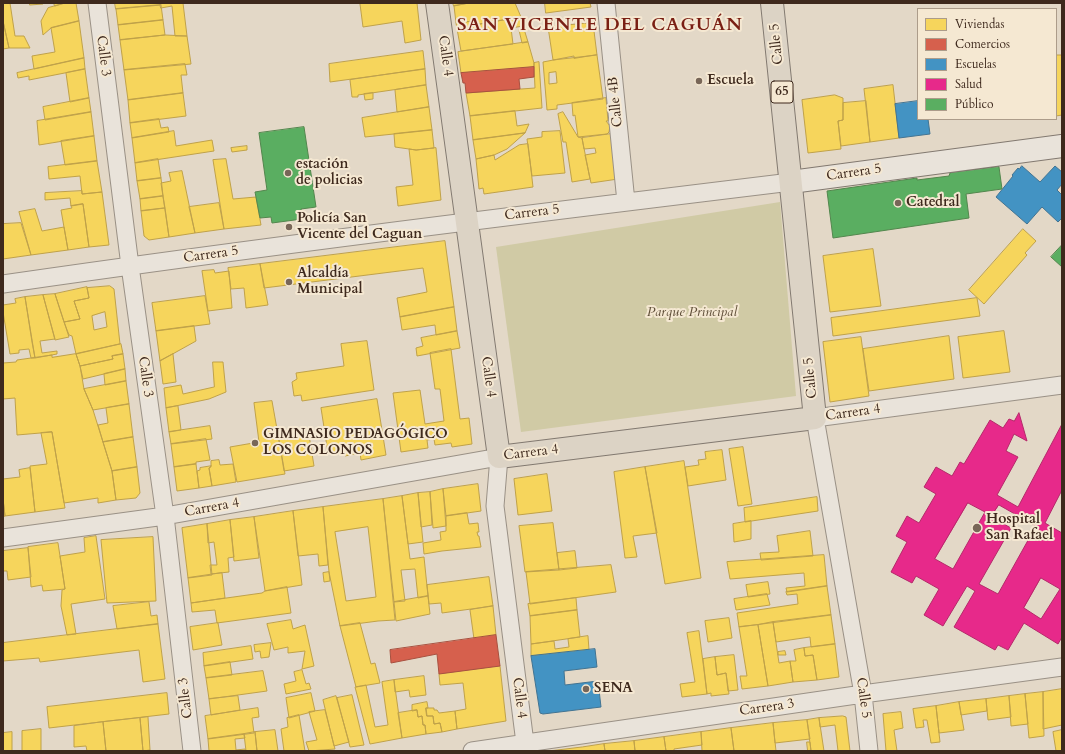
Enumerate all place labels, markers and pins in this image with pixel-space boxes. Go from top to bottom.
place label: Escuela [707,73,754,89]
marker: Escuela [694,76,704,86]
place label: estación de policias [296,157,363,190]
marker: estación de policias [283,168,293,178]
place label: Catedral [906,195,960,211]
marker: Catedral [893,198,903,208]
place label: Policía San Vicente del Caguan [297,211,422,244]
marker: Policía San Vicente del Caguan [284,222,294,232]
place label: Alcaldía Municipal [297,266,362,298]
marker: Alcaldía Municipal [284,277,294,287]
place label: GIMNASIO PEDAGÓGICO LOS COLONOS [263,427,448,460]
marker: GIMNASIO PEDAGÓGICO LOS COLONOS [250,438,260,448]
place label: Hospital San Rafael [986,512,1053,544]
marker: Hospital San Rafael [971,522,983,534]
place label: SENA [594,681,633,697]
marker: SENA [581,684,591,694]

